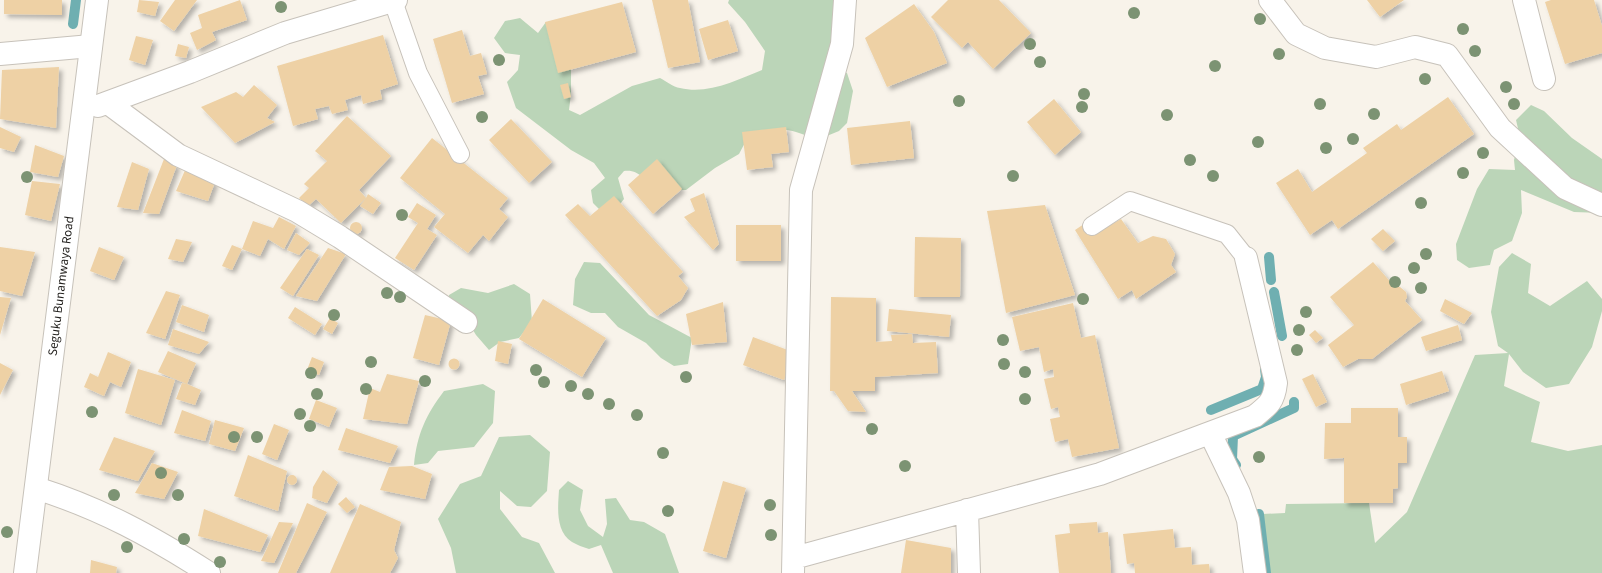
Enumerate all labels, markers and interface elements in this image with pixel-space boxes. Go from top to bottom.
street label: Seguku Bunamwaya Road [43,215,79,357]

